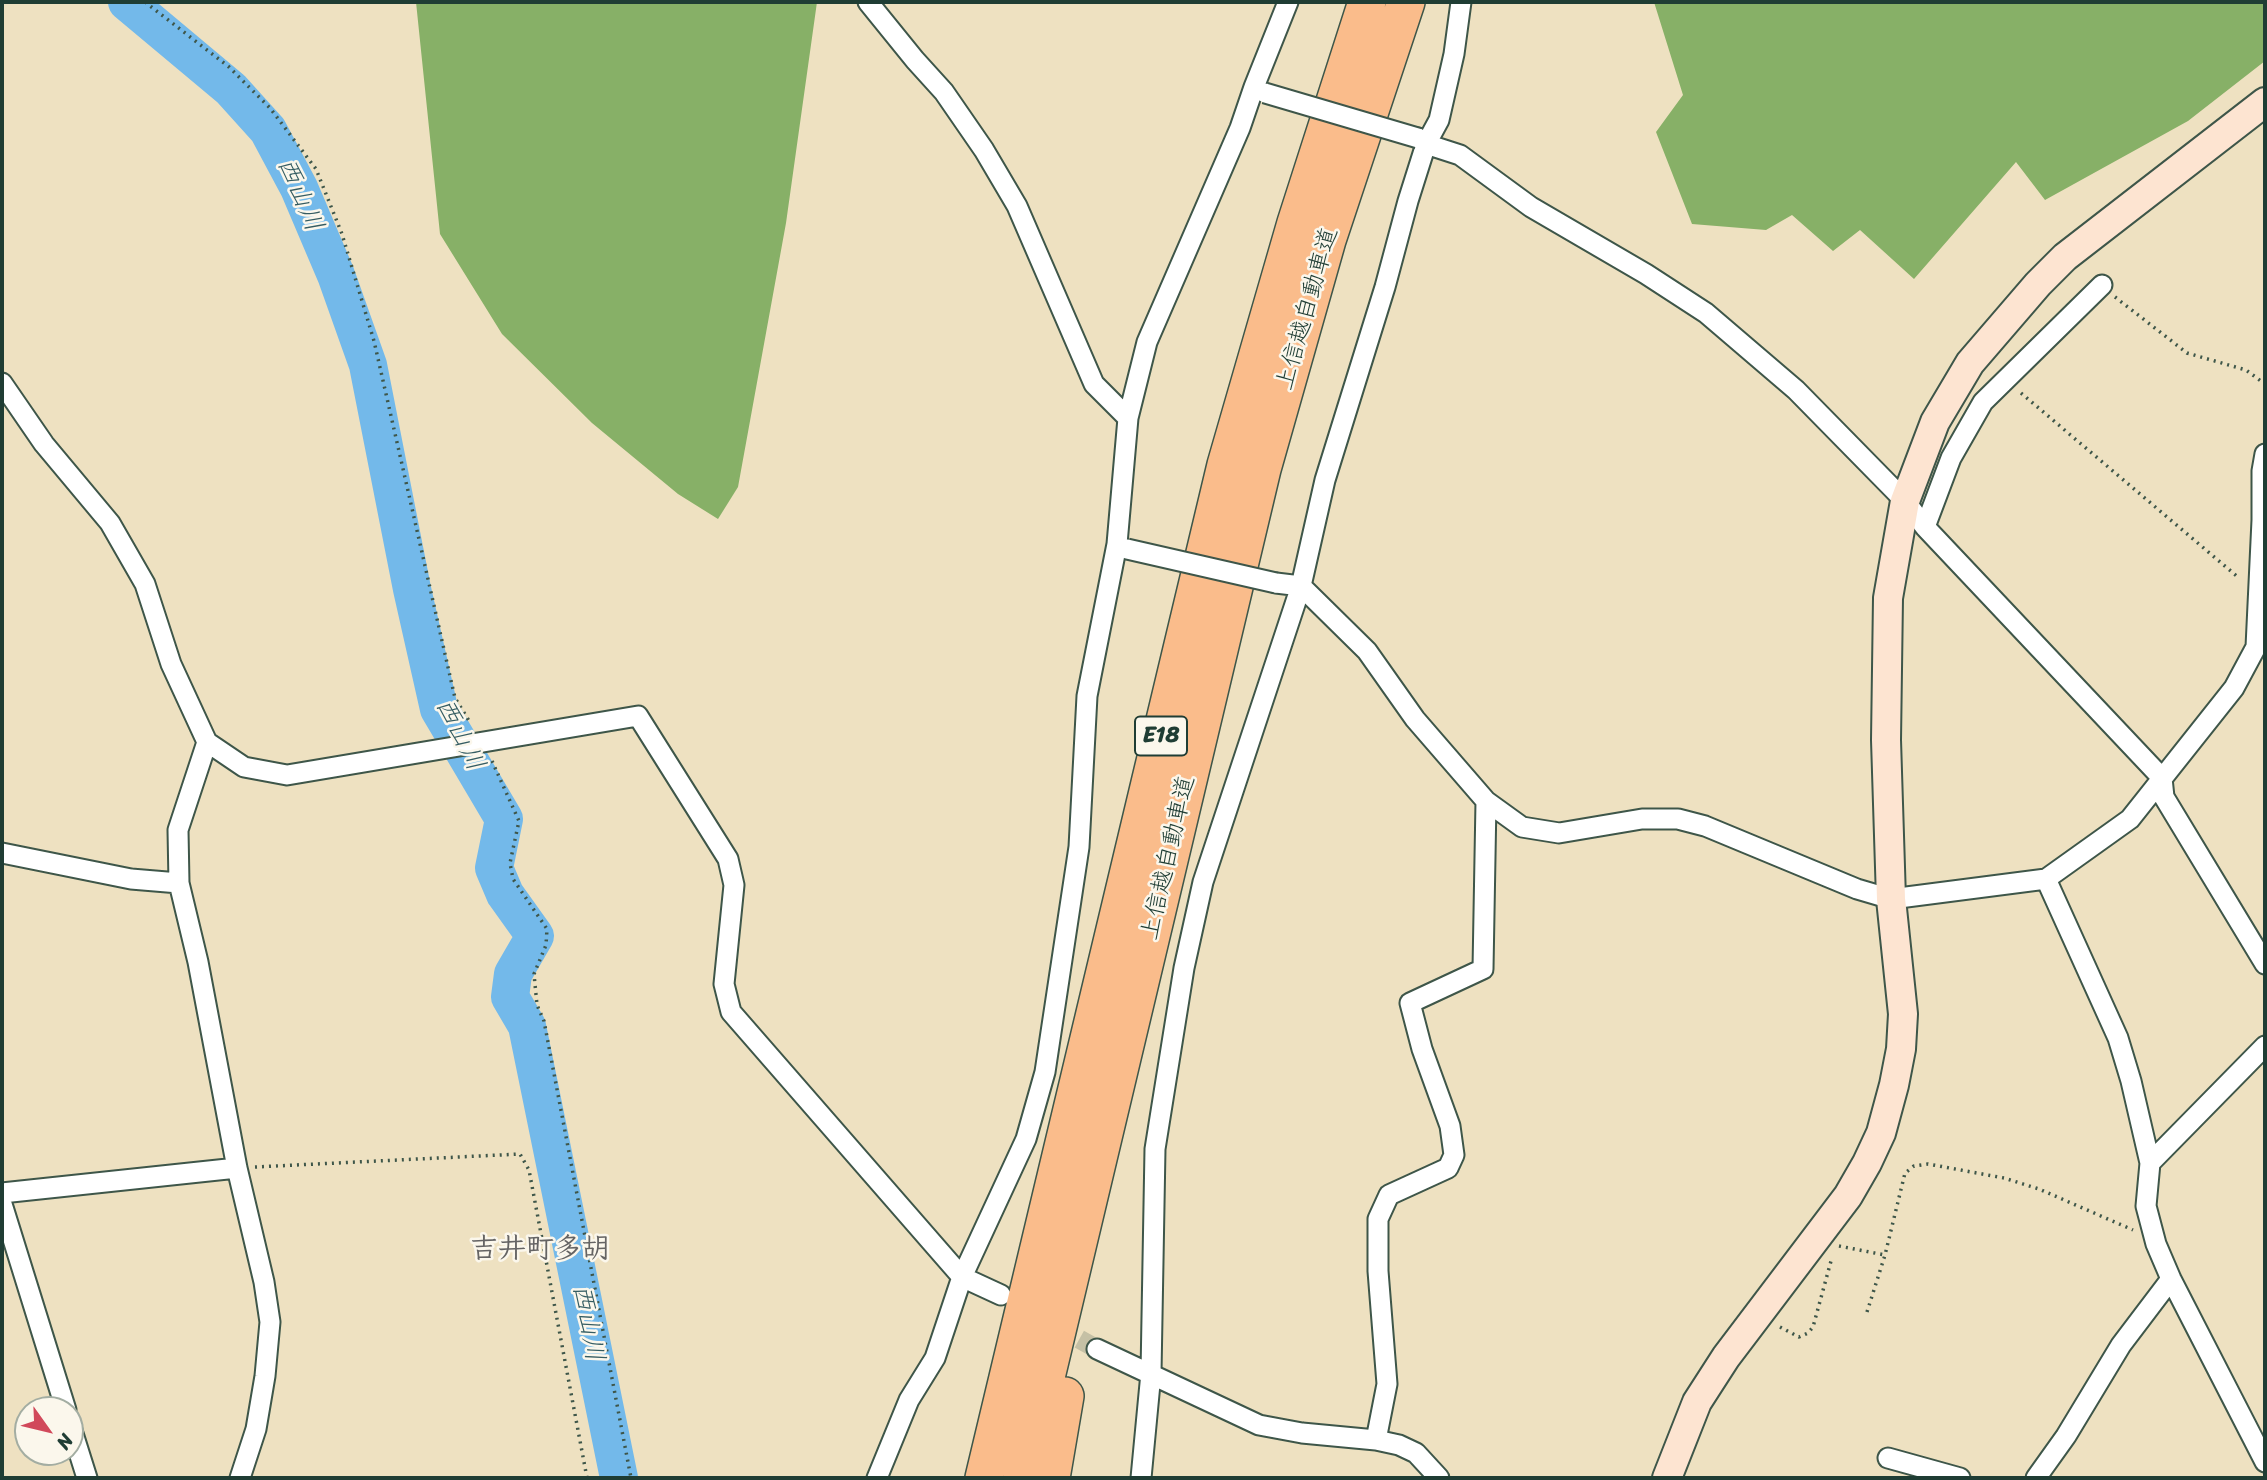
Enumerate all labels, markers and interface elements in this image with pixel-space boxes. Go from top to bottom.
water label: 西山川 [269,153,329,237]
street label: 上信越自動車道 [1271,224,1345,394]
water label: 西山川 [427,693,491,777]
road number: E18 [1135,716,1187,756]
street label: 上信越自動車道 [1136,773,1202,943]
district label: 吉井町多胡 [470,1233,610,1267]
water label: 西山川 [564,1282,610,1364]
north arrow [14,1396,84,1466]
text: N [48,1427,83,1457]

